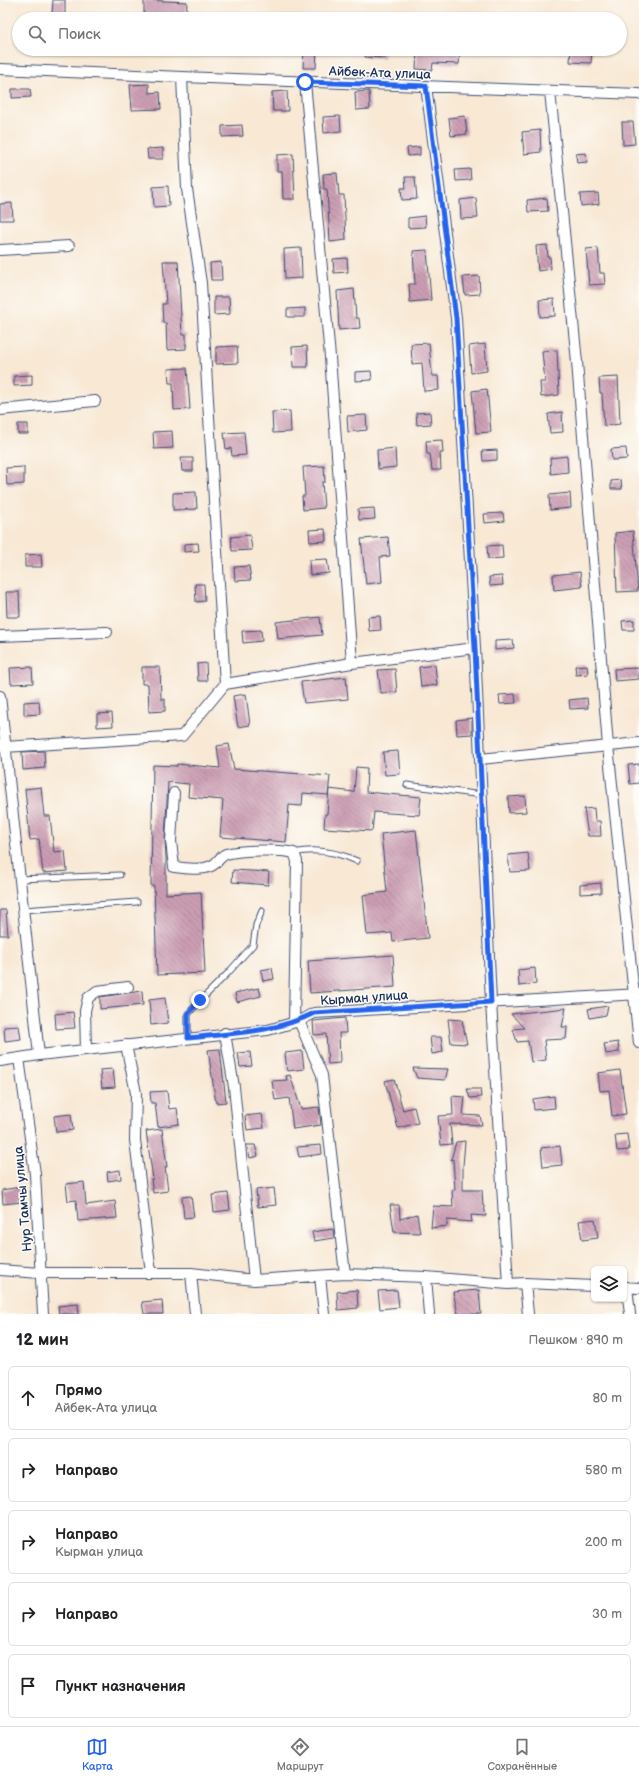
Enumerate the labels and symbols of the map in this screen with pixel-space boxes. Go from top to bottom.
street label: Айбек-Ата улица [328,63,432,83]
route start [296,73,314,91]
street label: Кырман улица [320,987,409,1009]
route end [191,991,209,1009]
street label: Нур Тамчы улица [10,1145,36,1252]

